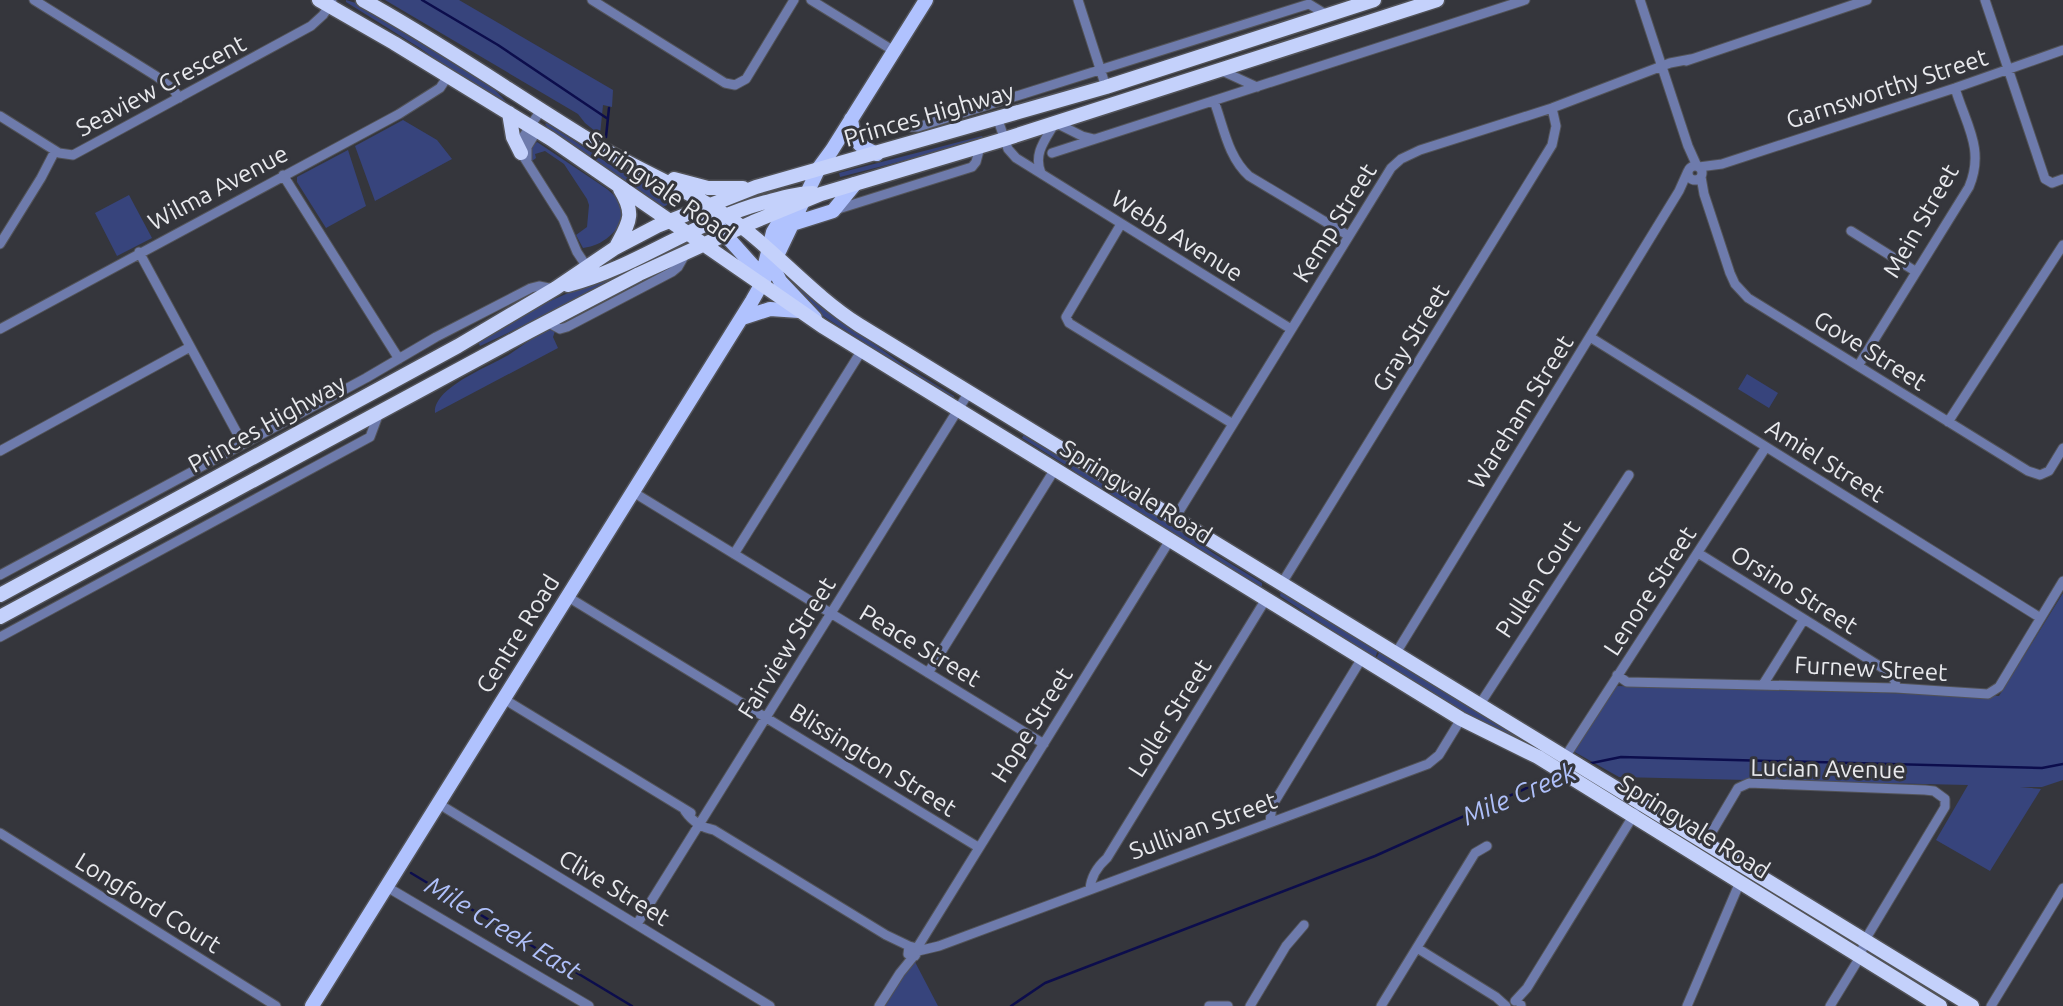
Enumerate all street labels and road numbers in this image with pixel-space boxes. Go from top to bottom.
street label: Seaview Crescent [71,29,251,142]
street label: Garnsworthy Street [1783,43,1991,134]
street label: Princes Highway [841,77,1017,152]
street label: Springvale Road [582,126,739,247]
street label: Wilma Avenue [143,139,292,236]
street label: Kemp Street [1287,158,1382,287]
street label: Mein Street [1877,159,1964,282]
street label: Webb Avenue [1107,185,1248,287]
street label: Gray Street [1367,279,1454,396]
street label: Gove Street [1809,305,1932,396]
street label: Wareham Street [1463,330,1579,493]
street label: Princes Highway [183,369,351,478]
street label: Amiel Street [1761,414,1890,508]
street label: Springvale Road [1056,434,1217,549]
street label: Pullen Court [1490,515,1586,642]
street label: Lenore Street [1598,521,1702,660]
street label: Orsino Street [1726,540,1863,640]
street label: Centre Road [471,570,565,698]
street label: Fairview Street [732,572,841,723]
street label: Peace Street [855,599,986,693]
street label: Furnew Street [1794,651,1949,686]
street label: Loller Street [1123,653,1217,782]
street label: Hope Street [986,662,1078,787]
street label: Blissington Street [785,697,962,822]
street label: Lucian Avenue [1750,754,1906,783]
street label: Springvale Road [1614,769,1775,884]
street label: Sullivan Street [1125,786,1281,865]
street label: Clive Street [554,844,675,931]
street label: Longford Court [71,847,226,958]

